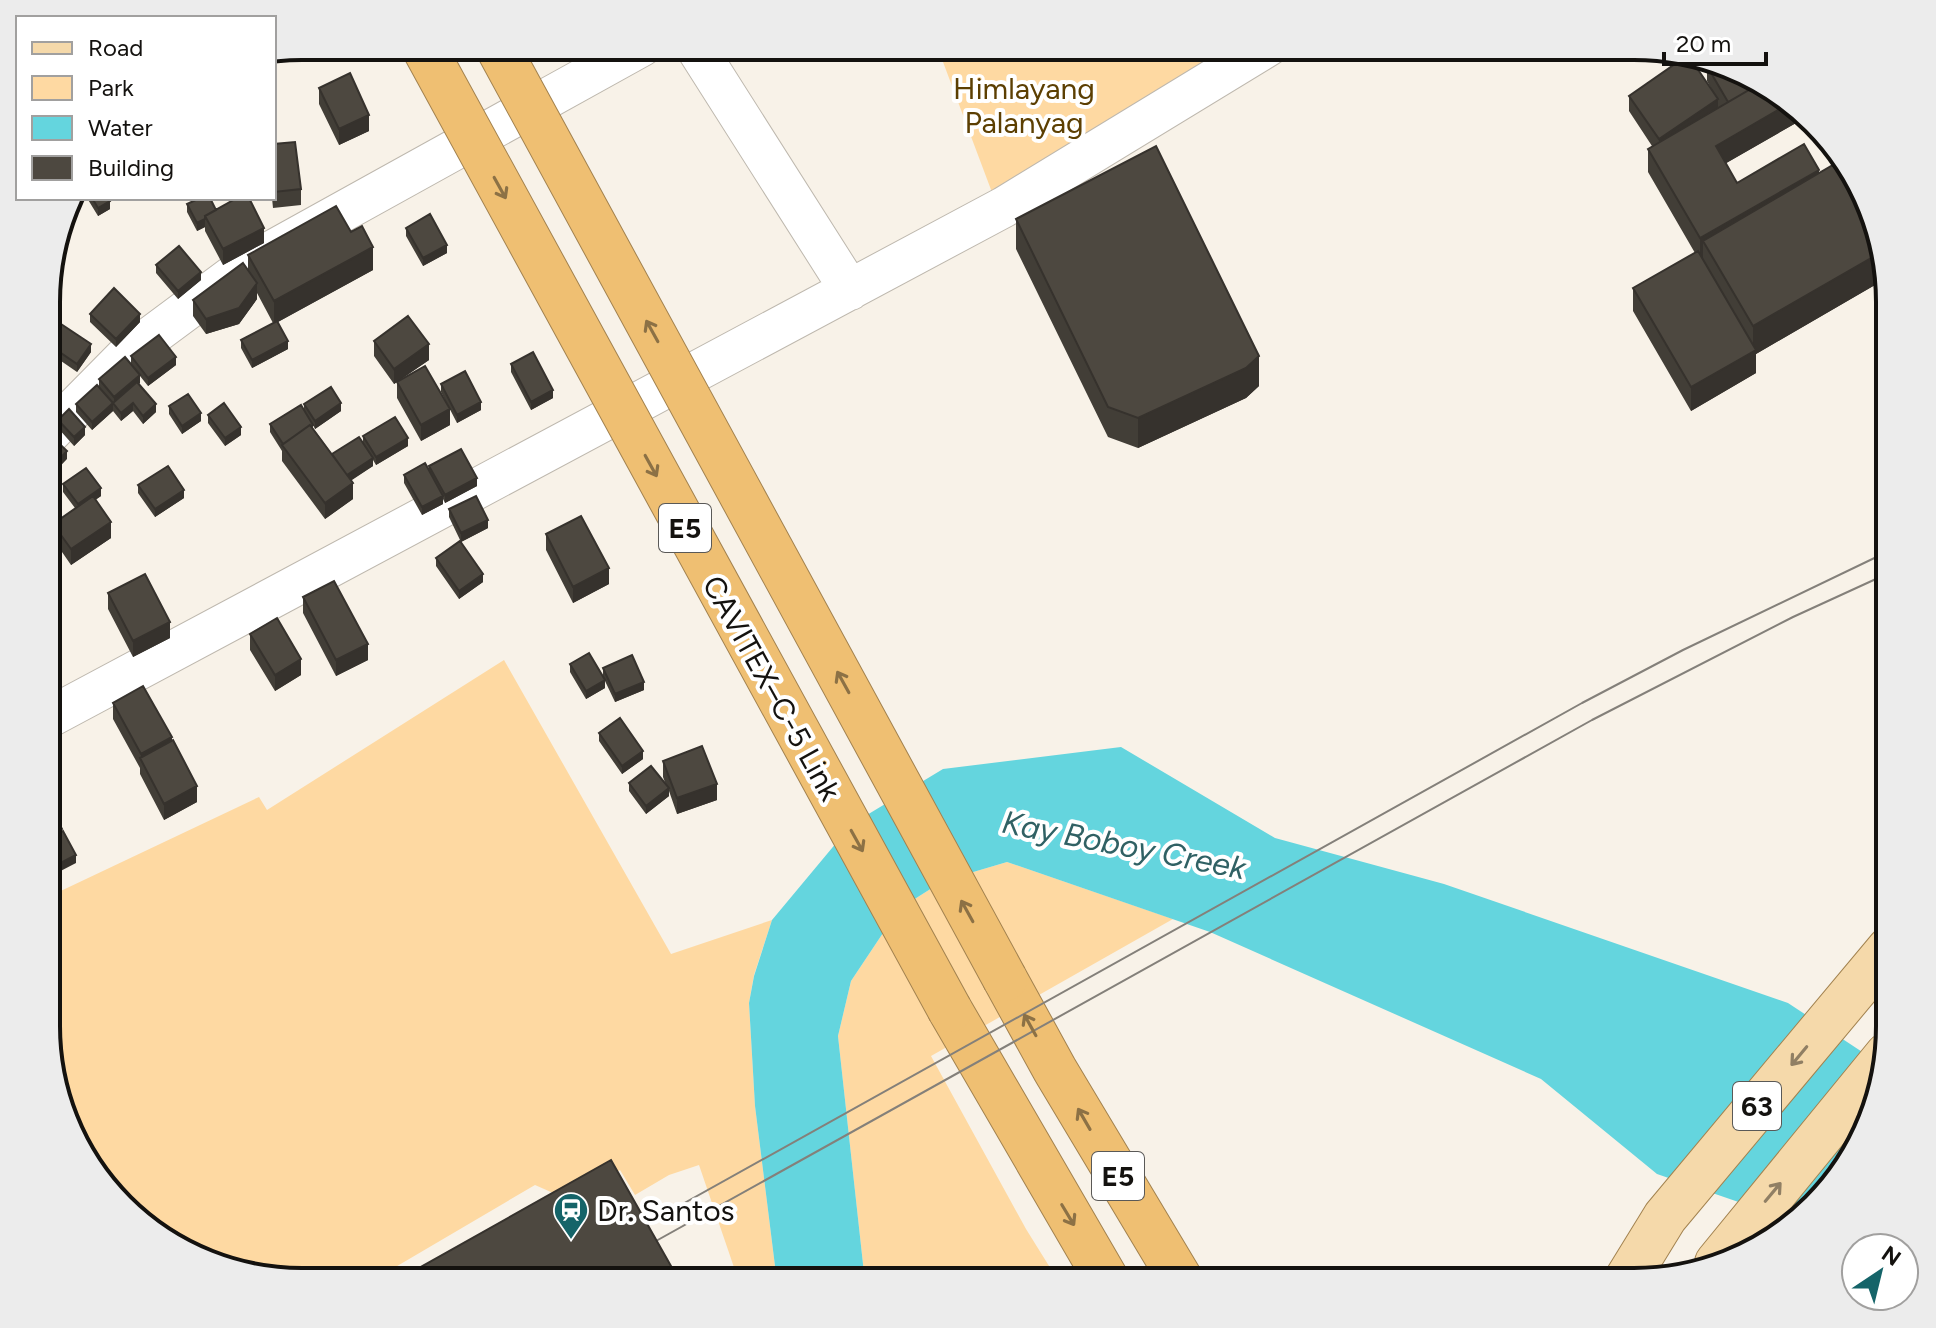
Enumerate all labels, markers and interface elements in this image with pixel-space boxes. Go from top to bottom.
legend [16,16,276,200]
scale bar [1664,16,1766,66]
text: 20 m [1676,29,1731,58]
text: Road [88,33,143,62]
park label: Himlayang Palanyag [953,70,1095,141]
text: Park [88,73,134,102]
text: Water [88,113,153,142]
text: Building [88,153,174,182]
one-way arrow [493,176,508,200]
one-way arrow [644,320,660,343]
one-way arrow [644,453,660,477]
road number: E5 [659,504,711,552]
street label: CAVITEX–C-5 Link [695,569,849,807]
one-way arrow [835,671,850,695]
water label: Kay Boboy Creek [999,803,1250,888]
one-way arrow [849,829,865,852]
one-way arrow [959,900,975,923]
one-way arrow [1022,1013,1037,1037]
one-way arrow [1790,1046,1808,1066]
road number: 63 [1733,1082,1781,1130]
one-way arrow [1076,1108,1092,1131]
road number: E5 [1092,1152,1144,1200]
one-way arrow [1764,1183,1782,1203]
station icon: Dr. Santos [552,1191,590,1241]
place label: Dr. Santos [597,1192,735,1229]
one-way arrow [1061,1203,1077,1226]
north arrow [1840,1232,1920,1312]
text: N [1876,1240,1906,1272]

